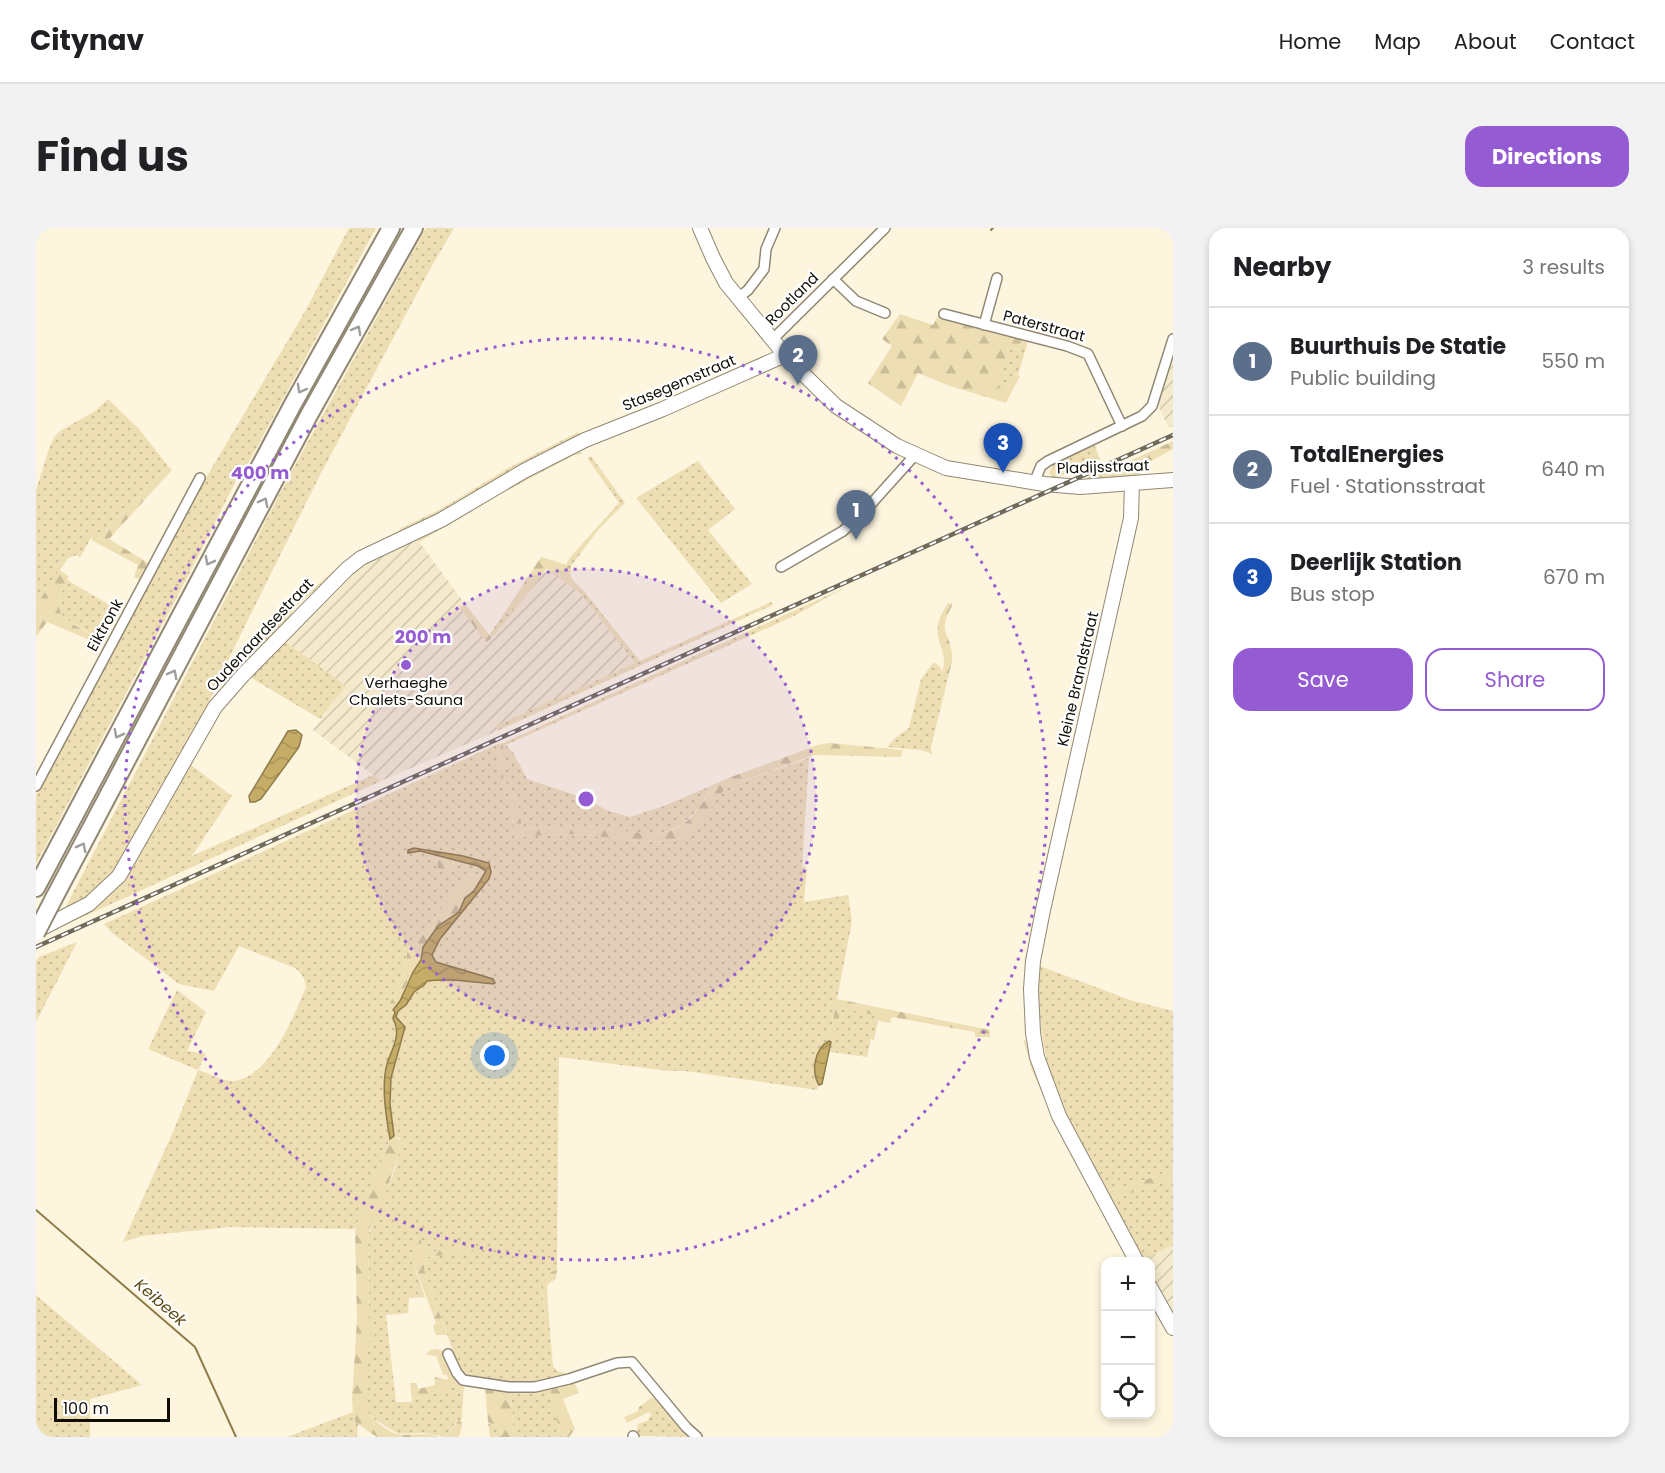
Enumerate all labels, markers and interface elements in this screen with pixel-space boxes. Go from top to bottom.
text: Citynav [30,21,144,60]
text: Home [1279,27,1341,56]
text: Map [1374,27,1421,56]
text: About [1454,27,1517,56]
text: Contact [1550,27,1635,56]
button: Directions [1465,126,1629,187]
text: Find us [36,127,189,186]
text: Nearby [1233,249,1331,285]
text: 3 results [1522,253,1605,281]
street label: Rootland [760,267,823,330]
street label: Paterstraat [1001,305,1087,347]
one-way arrow [349,326,361,336]
text: Buurthuis De Statie [1290,331,1506,362]
pin: 2 [778,336,818,385]
text: 1 [1249,347,1256,375]
text: 550 m [1541,347,1605,375]
street label: Stasegemstraat [619,349,739,416]
text: Public building [1290,364,1436,392]
one-way arrow [297,383,308,393]
pin: 3 [984,424,1022,473]
text: TotalEnergies [1290,439,1444,470]
street label: Pladijsstraat [1056,454,1150,479]
text: 2 [1247,455,1258,483]
text: 640 m [1541,455,1605,483]
text: 400 m [231,460,289,485]
text: Fuel · Stationsstraat [1290,472,1485,500]
pin: 1 [836,490,876,540]
one-way arrow [256,497,268,508]
text: Deerlijk Station [1290,547,1462,578]
one-way arrow [205,555,216,565]
text: 3 [1246,563,1259,591]
text: 670 m [1543,563,1605,591]
street label: Oudenaardsestraat [201,573,318,696]
text: Bus stop [1290,580,1375,608]
street label: Eiktronk [82,594,128,655]
street label: Kleine Brandstraat [1052,609,1103,748]
text: 200 m [395,624,451,649]
button: Save [1233,648,1413,711]
button: Share [1425,648,1605,711]
marker: Verhaeghe Chalets-Sauna [399,658,413,672]
one-way arrow [165,669,177,680]
place label: Verhaeghe Chalets-Sauna [349,672,463,710]
one-way arrow [114,727,125,738]
centre of rings [576,789,596,809]
one-way arrow [74,842,86,853]
your location [480,1041,509,1070]
map controls [1101,1257,1155,1419]
button: + [1101,1257,1155,1311]
water label: Keibeek [130,1273,192,1332]
button: − [1101,1311,1155,1365]
button: locate [1101,1365,1155,1419]
scale bar [54,1395,170,1422]
text: 100 m [63,1397,109,1420]

